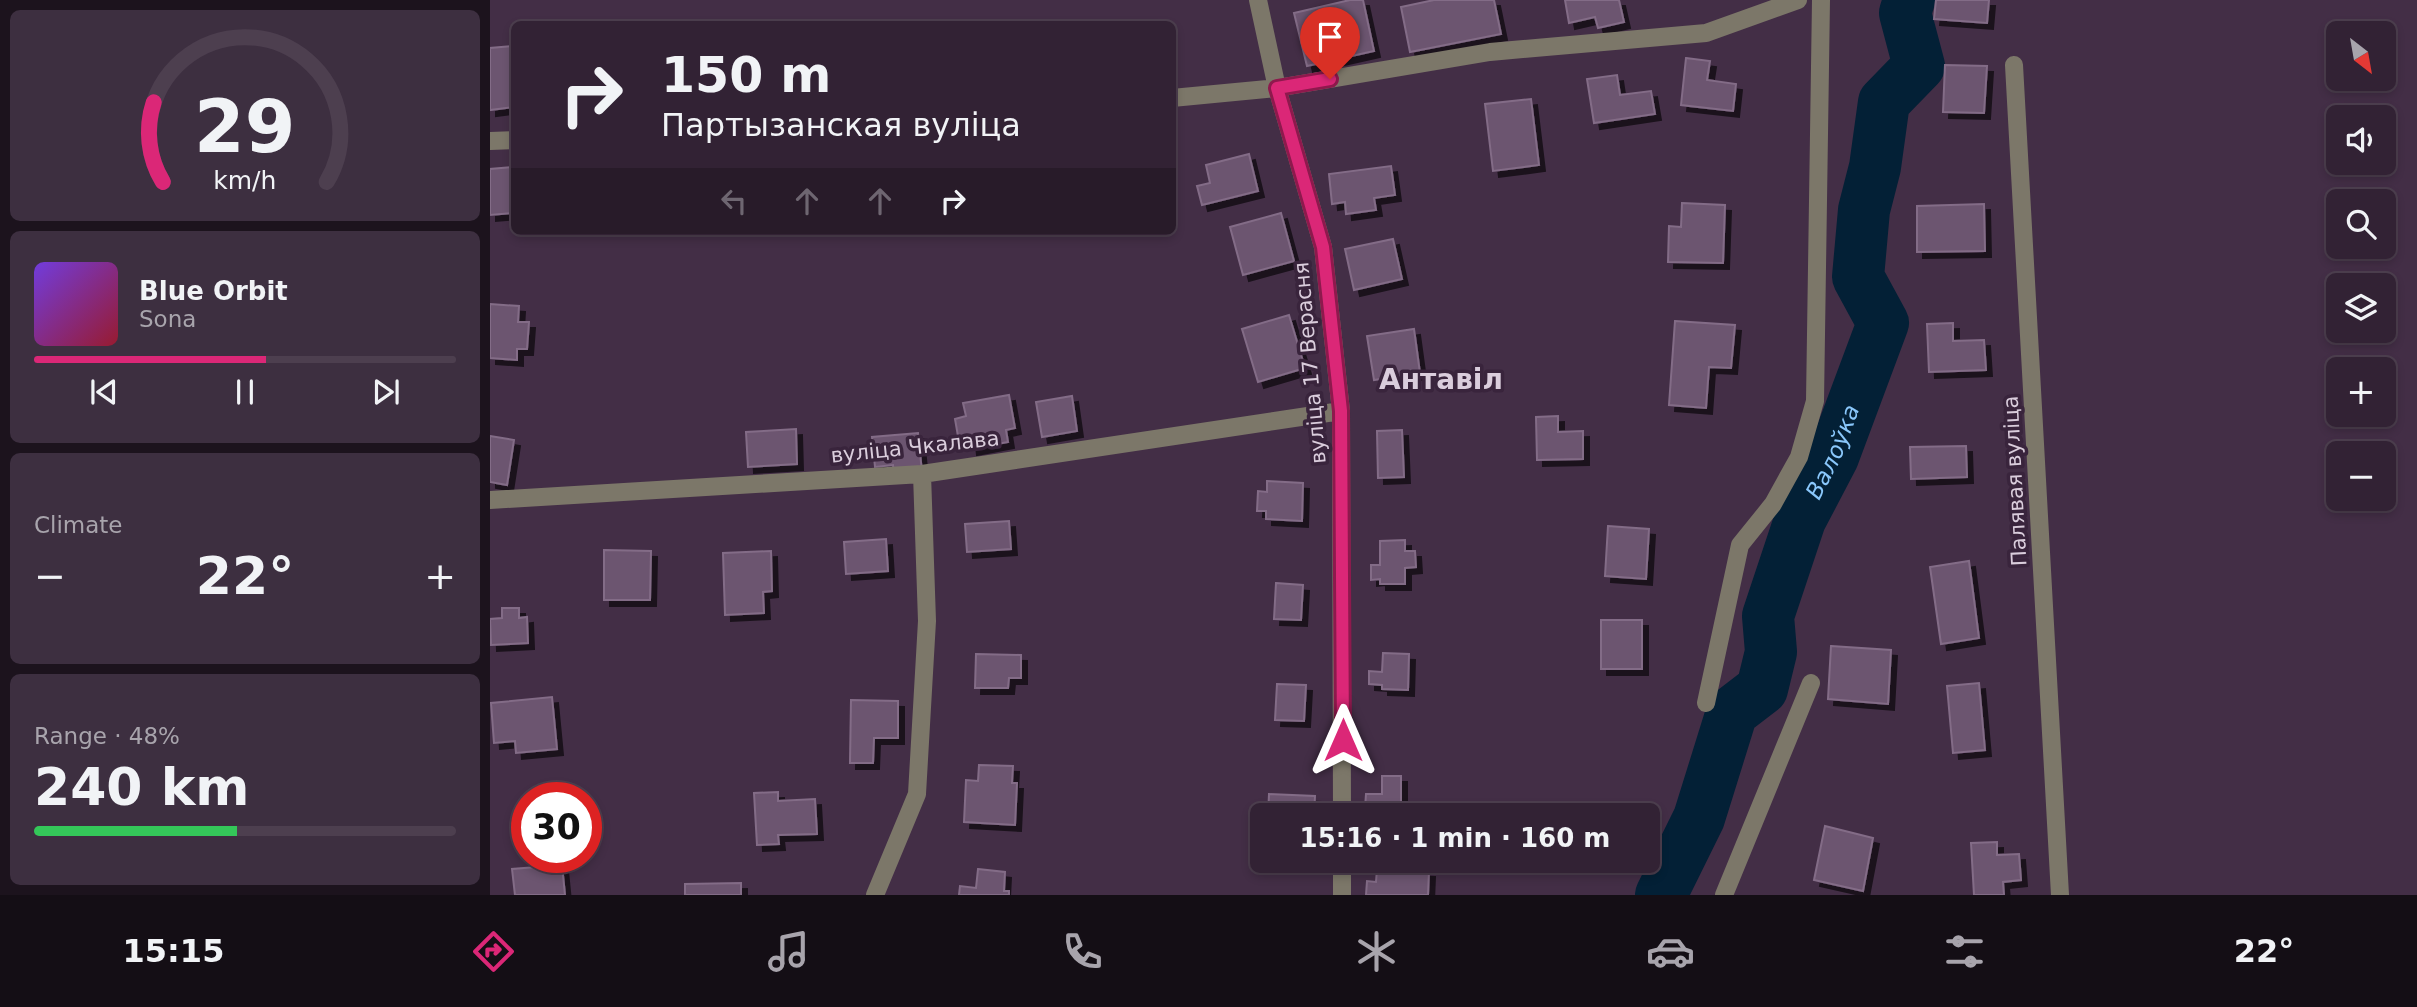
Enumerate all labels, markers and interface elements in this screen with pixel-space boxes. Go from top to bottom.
pin [1300,7,1360,79]
icon: arrive [1311,18,1349,56]
north arrow [2326,21,2396,91]
map controls [2326,21,2396,511]
text: 150 m [661,47,831,104]
icon: right [546,49,637,140]
text: 29 [194,84,296,169]
button: sound [2326,105,2396,175]
text: Партызанская вуліца [661,106,1021,144]
text: km/h [213,165,277,194]
icon: left [715,182,753,220]
icon: ahead [788,182,826,220]
icon: ahead [861,182,899,220]
icon: right [934,182,972,220]
button: search [2326,189,2396,259]
street label: вуліца 17 Верасня [1289,261,1331,465]
button: layers [2326,273,2396,343]
text: Blue Orbit [139,276,288,306]
text: Sona [139,306,196,332]
button: + [2326,357,2396,427]
district label: Антавіл [1379,363,1503,396]
icon: previous [85,373,123,411]
icon: pause [226,373,264,411]
icon: next [367,373,405,411]
street label: Палявая вуліца [1999,395,2031,567]
water label: Валоўка [1800,401,1864,503]
street label: вуліца Чкалава [830,426,1000,468]
button: − [2326,441,2396,511]
text: Climate [34,512,123,538]
text: 22° [196,546,294,606]
text: − [34,554,66,598]
text: + [424,554,456,598]
position arrow [1306,703,1380,777]
text: Range · 48% [34,723,180,749]
text: 240 km [34,757,249,817]
speed limit sign: 30 [511,782,602,873]
text: 15:16 · 1 min · 160 m [1300,823,1610,853]
icon: directions [469,927,518,976]
icon: music [764,927,813,976]
icon: phone [1058,927,1107,976]
icon: climate [1352,927,1401,976]
icon: car [1646,927,1695,976]
icon: filters [1940,927,1989,976]
text: 15:15 [123,932,224,970]
text: 22° [2234,932,2294,970]

